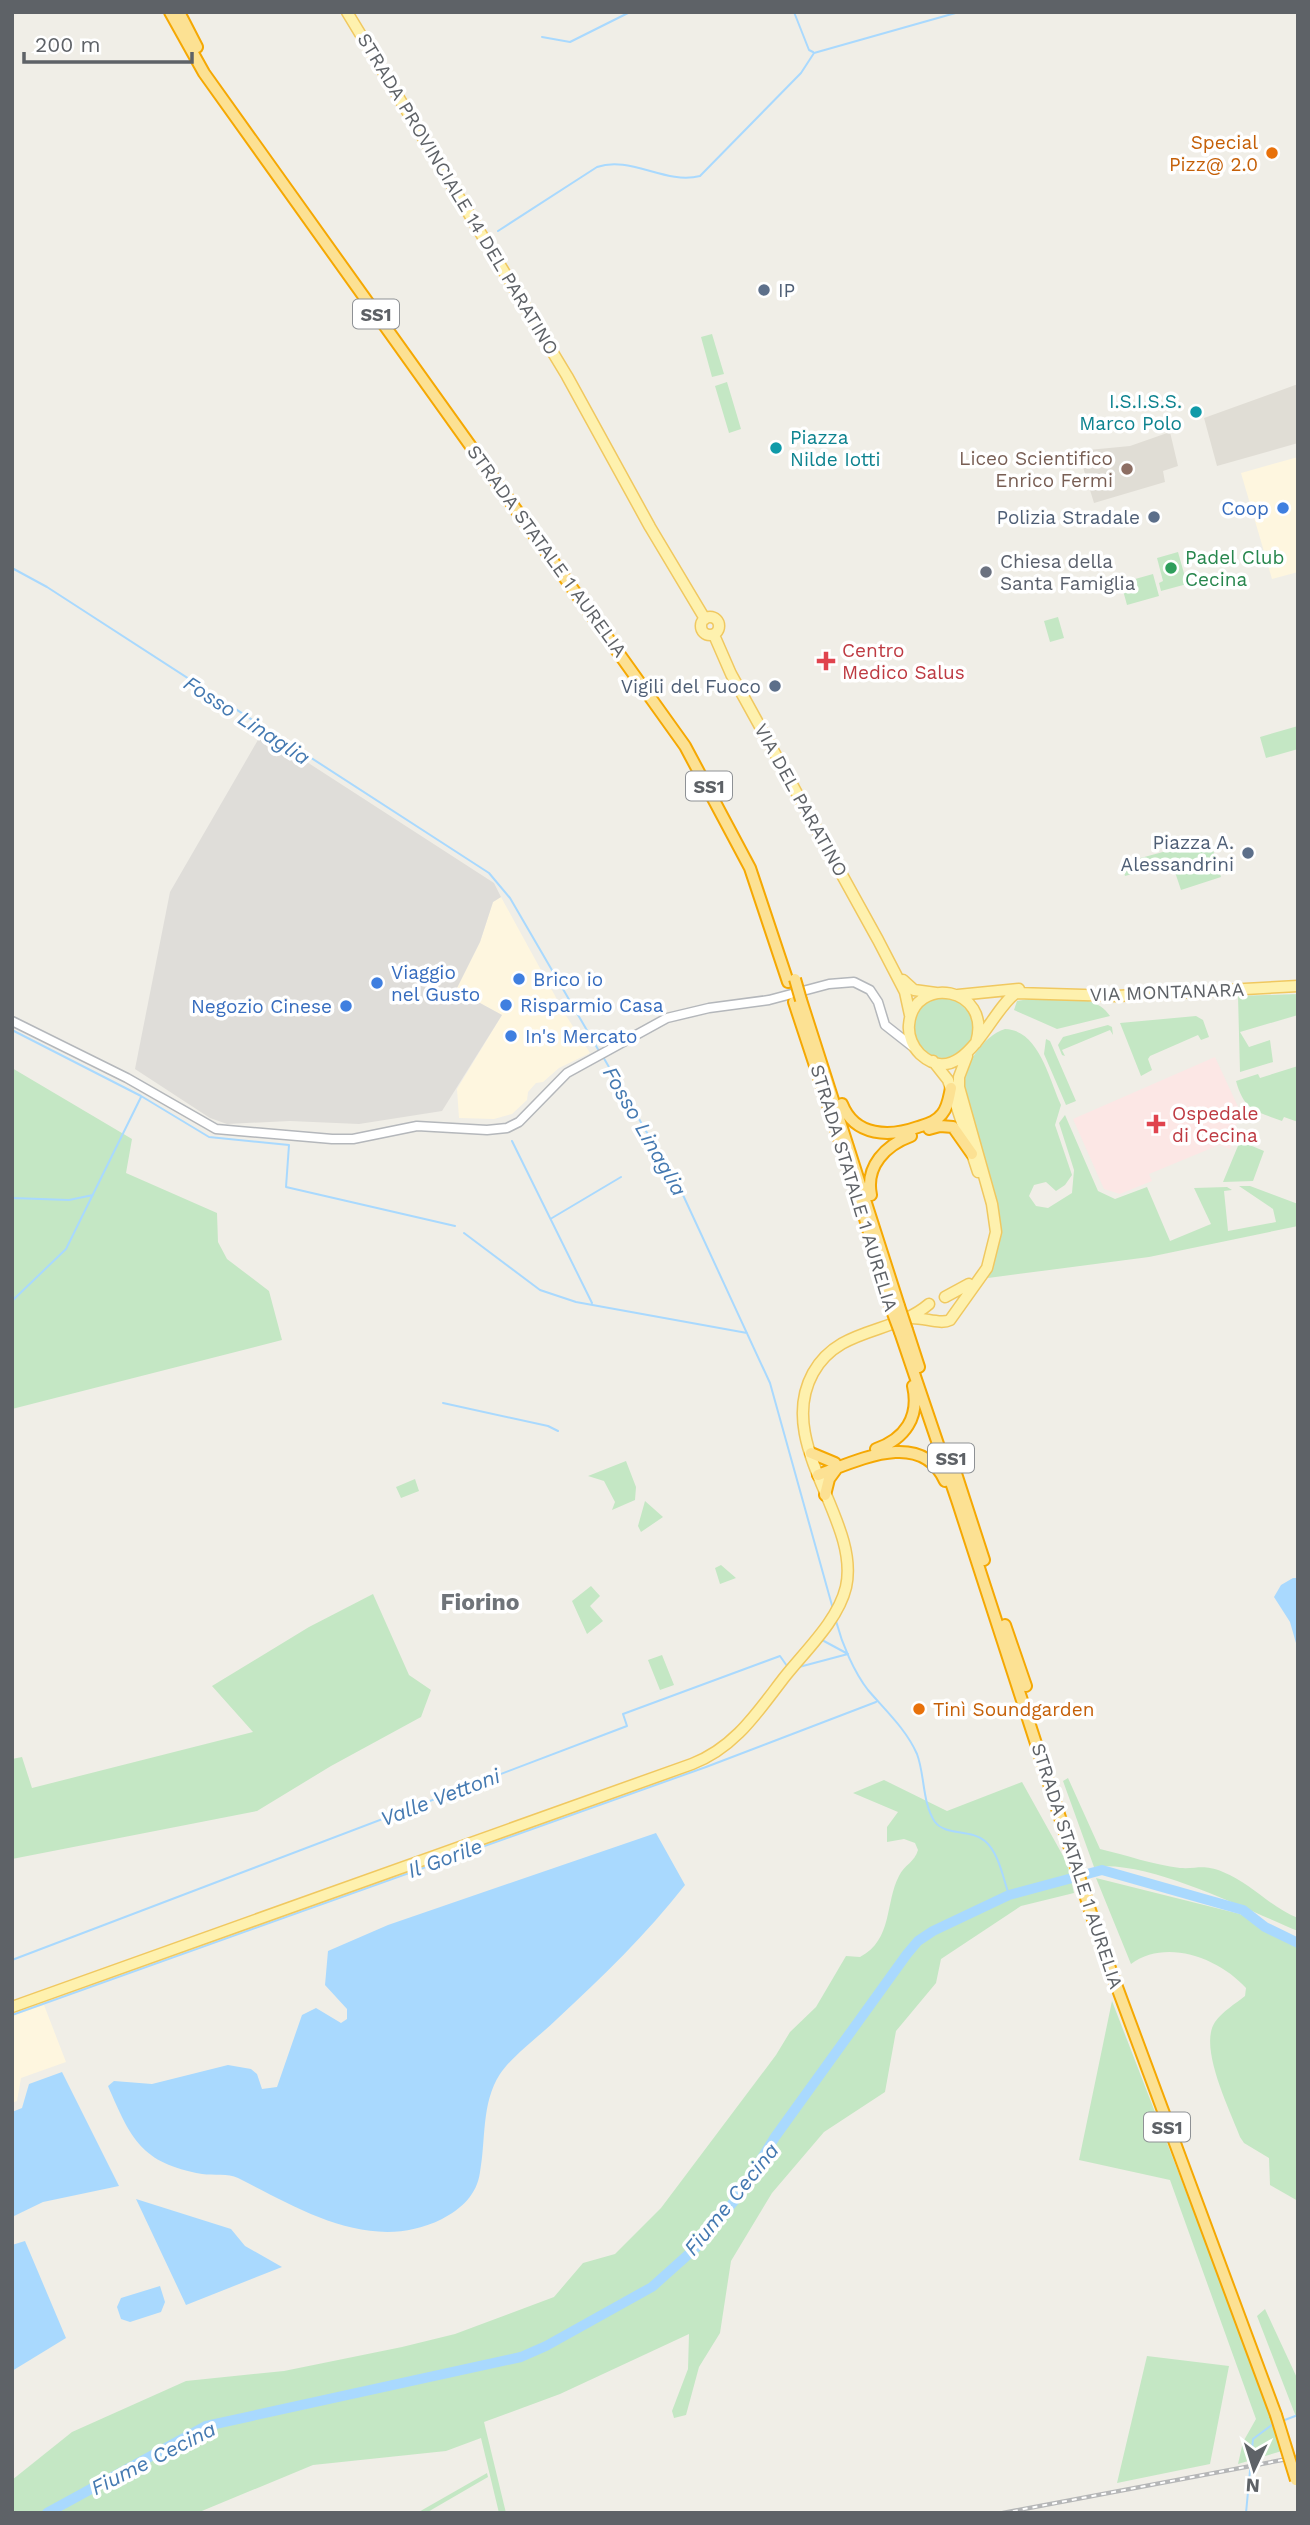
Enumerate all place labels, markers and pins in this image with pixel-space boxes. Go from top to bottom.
place label: Special Pizz@ 2.0 [1169,131,1258,176]
marker: Special Pizz@ 2.0 [1264,145,1280,161]
place label: IP [778,279,795,302]
marker: IP [756,282,772,298]
place label: I.S.I.S.S. Marco Polo [1079,390,1182,435]
marker: I.S.I.S.S. Marco Polo [1188,404,1204,420]
place label: Piazza Nilde Iotti [790,426,881,471]
marker: Piazza Nilde Iotti [768,440,784,456]
place label: Liceo Scientifico Enrico Fermi [959,447,1113,492]
marker: Liceo Scientifico Enrico Fermi [1119,461,1135,477]
place label: Coop [1221,497,1269,520]
marker: Coop [1275,500,1291,516]
place label: Polizia Stradale [996,506,1140,529]
marker: Polizia Stradale [1146,509,1162,525]
place label: Padel Club Cecina [1185,546,1284,591]
place label: Chiesa della Santa Famiglia [1000,550,1136,595]
marker: Padel Club Cecina [1163,560,1179,576]
marker: Chiesa della Santa Famiglia [978,564,994,580]
place label: Centro Medico Salus [842,639,965,684]
marker: Centro Medico Salus [816,651,836,671]
place label: Vigili del Fuoco [621,675,761,698]
marker: Vigili del Fuoco [767,678,783,694]
place label: Piazza A. Alessandrini [1121,831,1234,876]
marker: Piazza A. Alessandrini [1240,845,1256,861]
place label: Viaggio nel Gusto [391,961,480,1006]
place label: Brico io [533,968,603,991]
marker: Brico io [511,971,527,987]
marker: Viaggio nel Gusto [369,975,385,991]
place label: Risparmio Casa [520,994,664,1017]
place label: Negozio Cinese [191,995,332,1018]
marker: Risparmio Casa [498,997,514,1013]
marker: Negozio Cinese [338,998,354,1014]
place label: In's Mercato [525,1025,637,1048]
marker: In's Mercato [503,1028,519,1044]
place label: Ospedale di Cecina [1172,1102,1259,1147]
marker: Ospedale di Cecina [1146,1114,1166,1134]
place label: Tinì Soundgarden [933,1698,1094,1721]
marker: Tinì Soundgarden [911,1701,927,1717]

